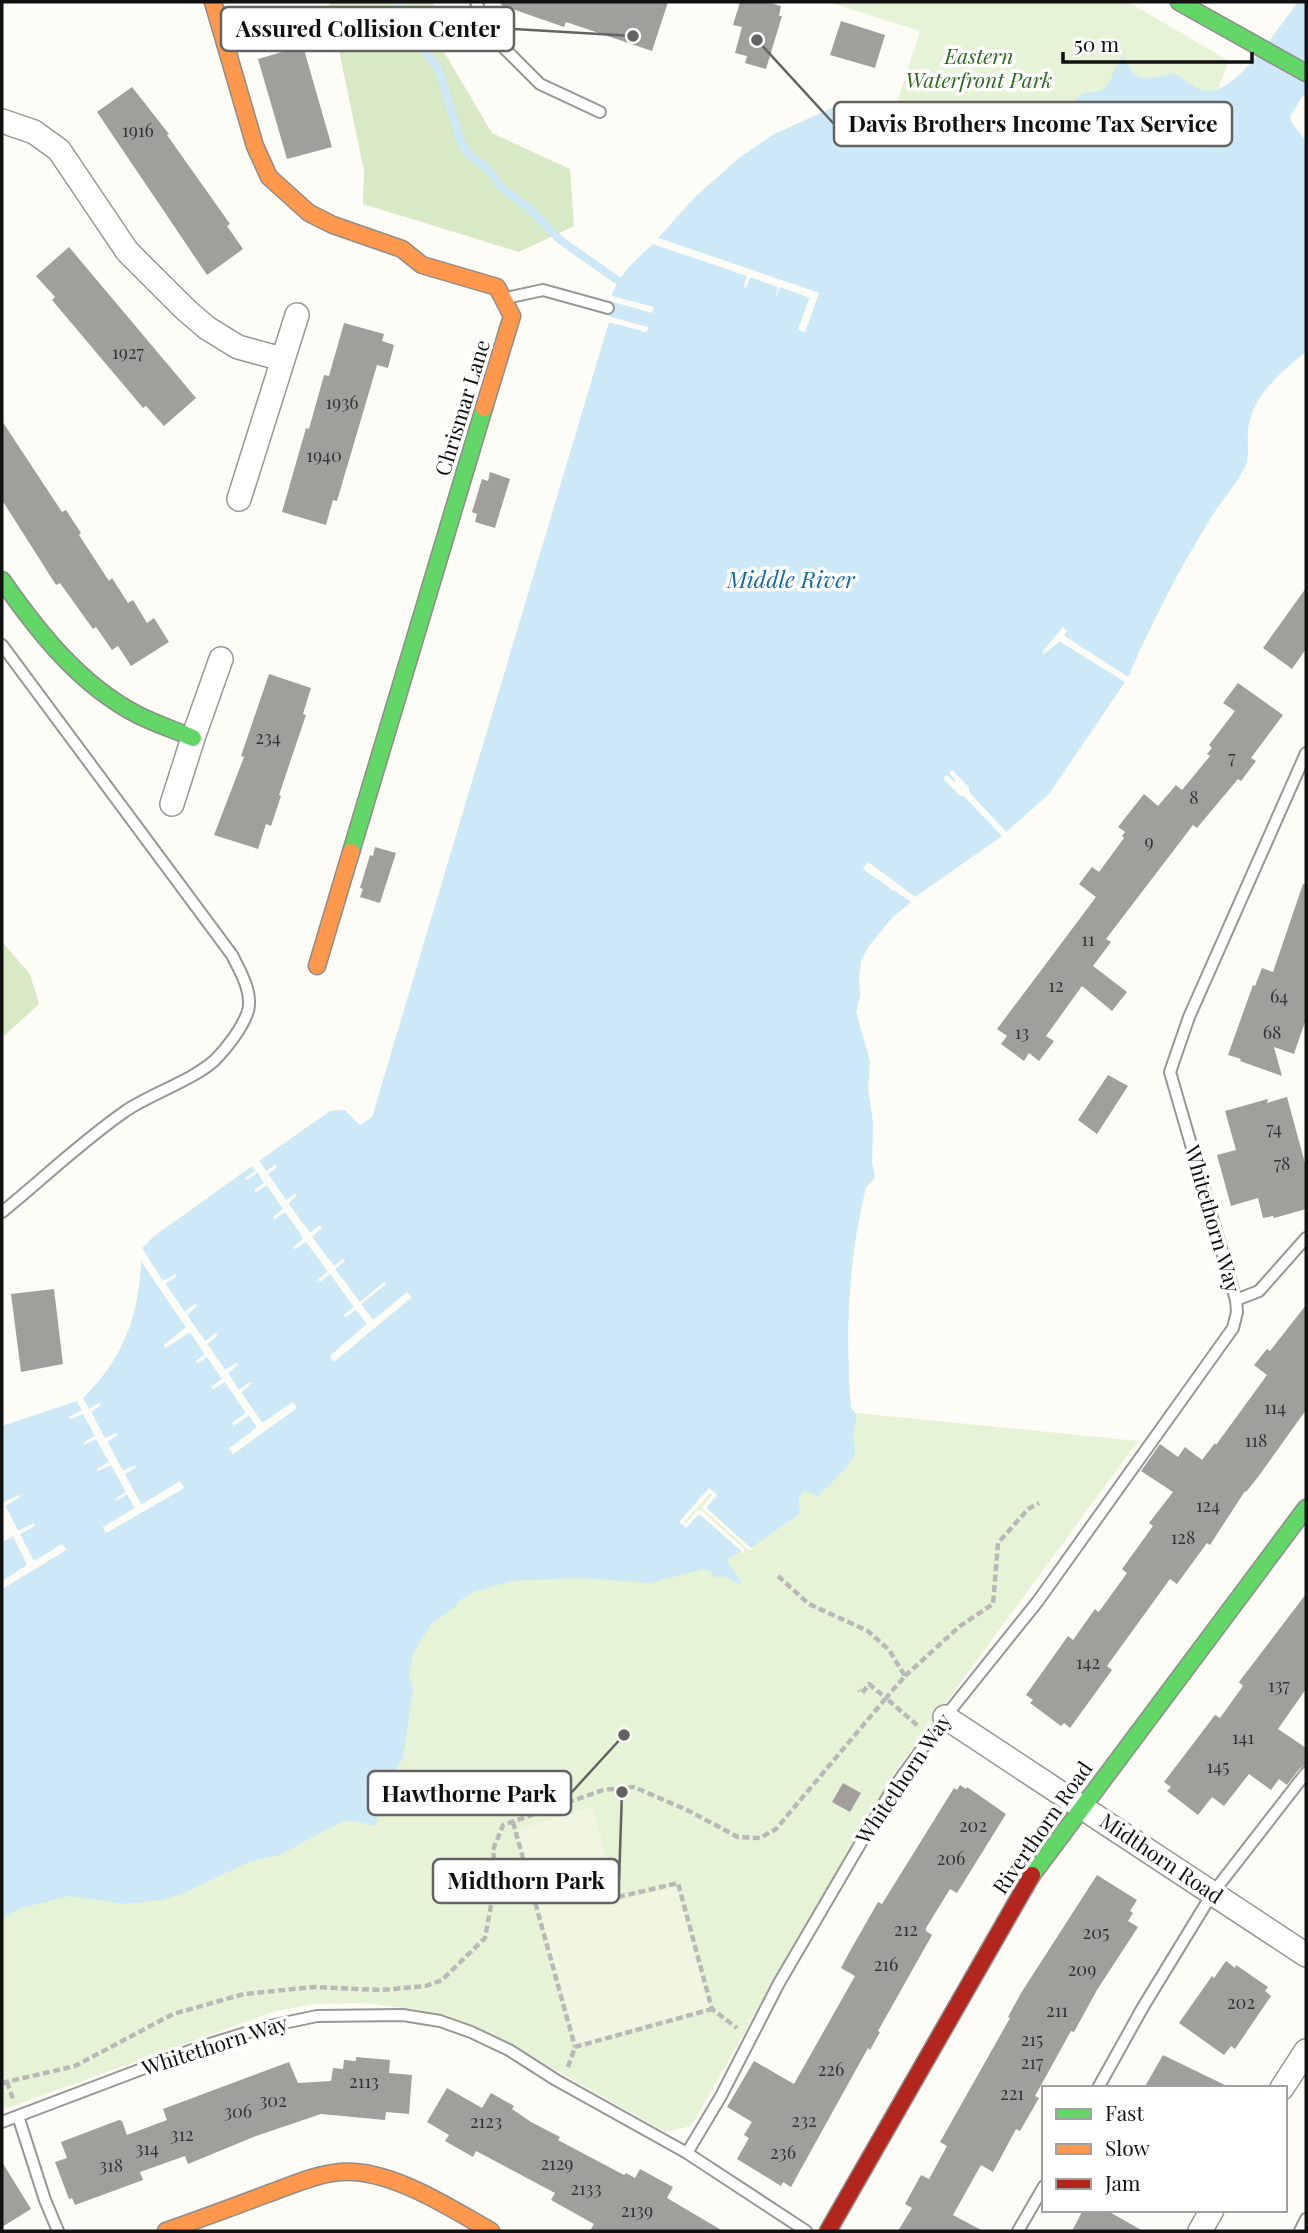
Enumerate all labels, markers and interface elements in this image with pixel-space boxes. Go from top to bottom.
callout: Assured Collision Center [221,7,514,51]
text: Assured Collision Center [235,12,501,43]
scale bar [1063,21,1252,65]
text: 50 m [1074,29,1120,57]
park label: Eastern Waterfront Park [906,41,1053,93]
callout: Davis Brothers Income Tax Service [834,102,1232,146]
text: Davis Brothers Income Tax Service [848,107,1218,138]
house number: 1916 [122,118,154,142]
street label: Chrismar Lane [427,336,495,479]
house number: 1927 [112,340,145,364]
house number: 1936 [325,390,359,414]
house number: 1940 [306,443,342,467]
water label: Middle River [726,563,856,594]
house number: 234 [255,725,281,749]
house number: 7 [1228,745,1236,769]
house number: 8 [1189,785,1199,809]
house number: 9 [1144,829,1154,853]
house number: 11 [1081,927,1095,951]
house number: 12 [1048,973,1064,997]
house number: 64 [1270,984,1288,1008]
house number: 13 [1015,1020,1029,1044]
house number: 68 [1263,1020,1281,1044]
house number: 74 [1266,1116,1282,1140]
street label: Whitethorn Way [1179,1141,1248,1296]
house number: 78 [1274,1151,1290,1175]
house number: 114 [1264,1395,1286,1419]
house number: 118 [1245,1428,1267,1452]
house number: 124 [1196,1493,1220,1517]
house number: 128 [1171,1525,1195,1549]
house number: 142 [1076,1650,1100,1674]
house number: 137 [1268,1673,1291,1697]
street label: Whitethorn Way [848,1707,957,1850]
house number: 141 [1232,1725,1254,1749]
house number: 145 [1206,1754,1230,1778]
street label: Riverthorn Road [985,1755,1098,1899]
callout: Hawthorne Park [368,1771,571,1815]
text: Hawthorne Park [382,1777,557,1808]
street label: Midthorn Road [1095,1806,1229,1909]
house number: 202 [959,1813,987,1837]
house number: 206 [937,1846,965,1870]
callout: Midthorn Park [433,1859,619,1903]
text: Midthorn Park [447,1864,605,1895]
house number: 212 [894,1917,918,1941]
house number: 205 [1083,1920,1109,1944]
house number: 216 [874,1952,898,1976]
house number: 209 [1068,1957,1096,1981]
house number: 202 [1227,1990,1255,2014]
house number: 211 [1046,1998,1068,2022]
street label: Whitethorn Way [137,2007,291,2081]
house number: 215 [1021,2027,1043,2051]
house number: 217 [1021,2050,1044,2074]
house number: 226 [818,2057,844,2081]
house number: 2113 [349,2069,379,2093]
house number: 221 [1000,2081,1024,2105]
legend [1042,2086,1287,2212]
house number: 302 [259,2088,287,2112]
text: Fast [1105,2098,1144,2126]
house number: 306 [224,2099,252,2123]
house number: 232 [791,2108,817,2132]
house number: 2123 [470,2109,502,2133]
house number: 312 [170,2122,194,2146]
text: Slow [1105,2133,1150,2161]
house number: 314 [135,2136,159,2160]
house number: 236 [770,2140,796,2164]
house number: 2129 [540,2151,574,2175]
house number: 318 [99,2153,123,2177]
text: Jam [1104,2168,1141,2196]
house number: 2133 [570,2176,602,2200]
house number: 2139 [621,2198,653,2222]

